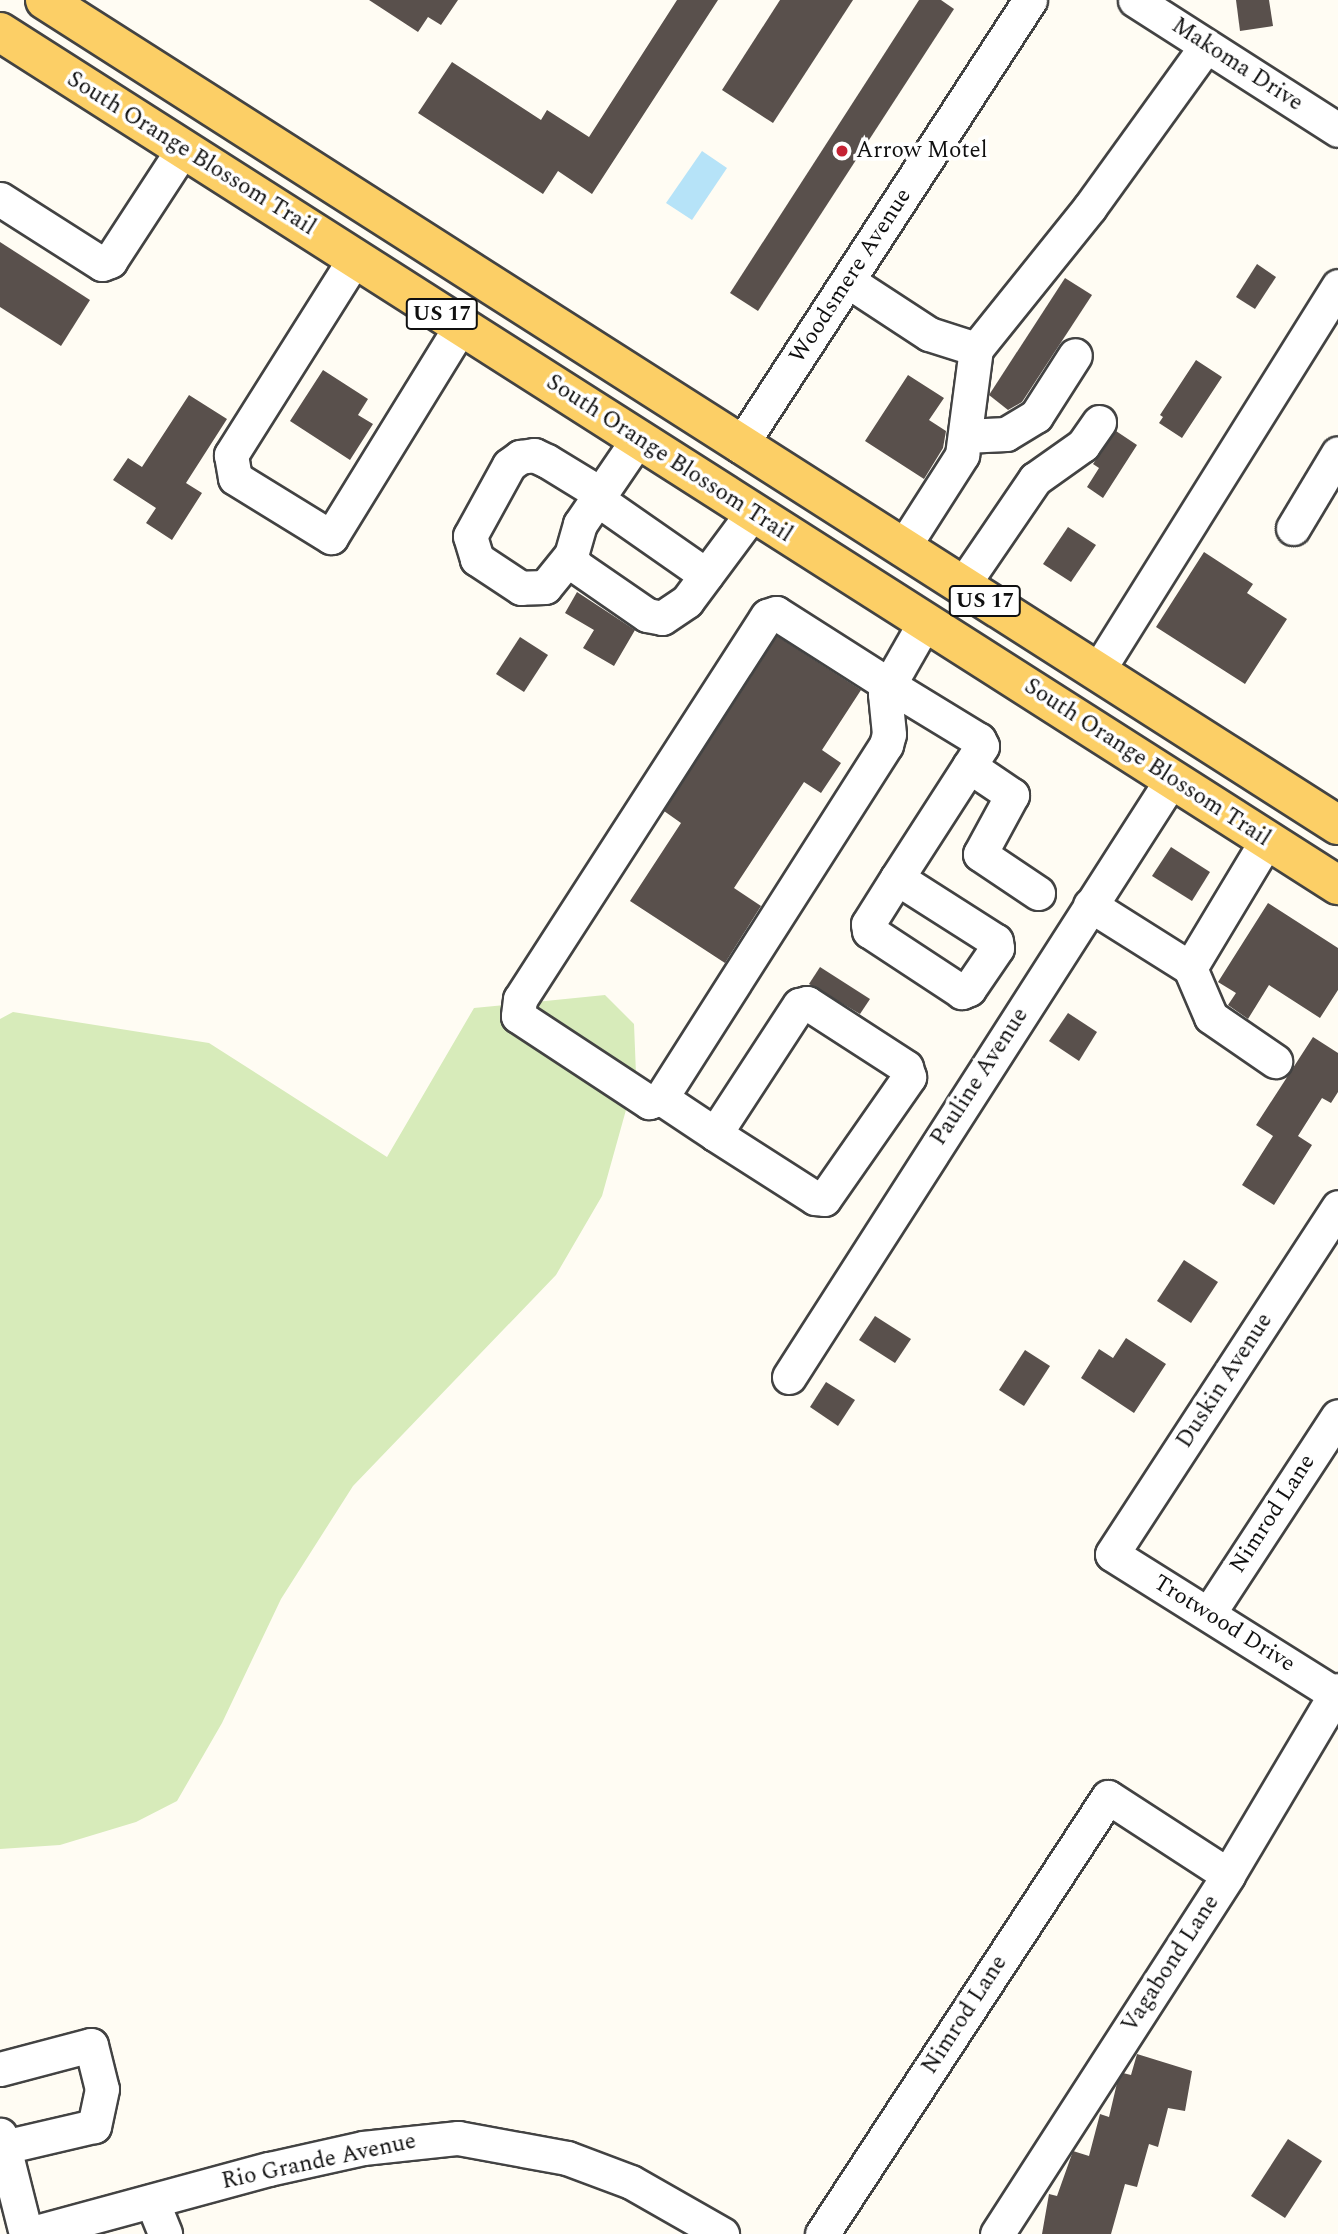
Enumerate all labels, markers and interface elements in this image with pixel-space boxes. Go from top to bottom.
street label: Makoma Drive [1166,12,1308,118]
street label: South Orange Blossom Trail [62,66,320,242]
place label: Arrow Motel [856,137,988,165]
marker: Arrow Motel [834,143,850,159]
street label: Woodsmere Avenue [784,183,918,369]
road number: US 17 [405,296,479,332]
street label: South Orange Blossom Trail [541,369,797,549]
road number: US 17 [948,584,1022,618]
street label: South Orange Blossom Trail [1019,673,1275,853]
street label: Pauline Avenue [925,1003,1035,1151]
street label: Duskin Avenue [1171,1308,1279,1454]
street label: Nimrod Lane [1224,1449,1322,1579]
street label: Trotwood Drive [1148,1569,1300,1679]
street label: Vagabond Lane [1116,1890,1226,2038]
street label: Nimrod Lane [916,1950,1014,2080]
street label: Rio Grande Avenue [219,2128,419,2196]

